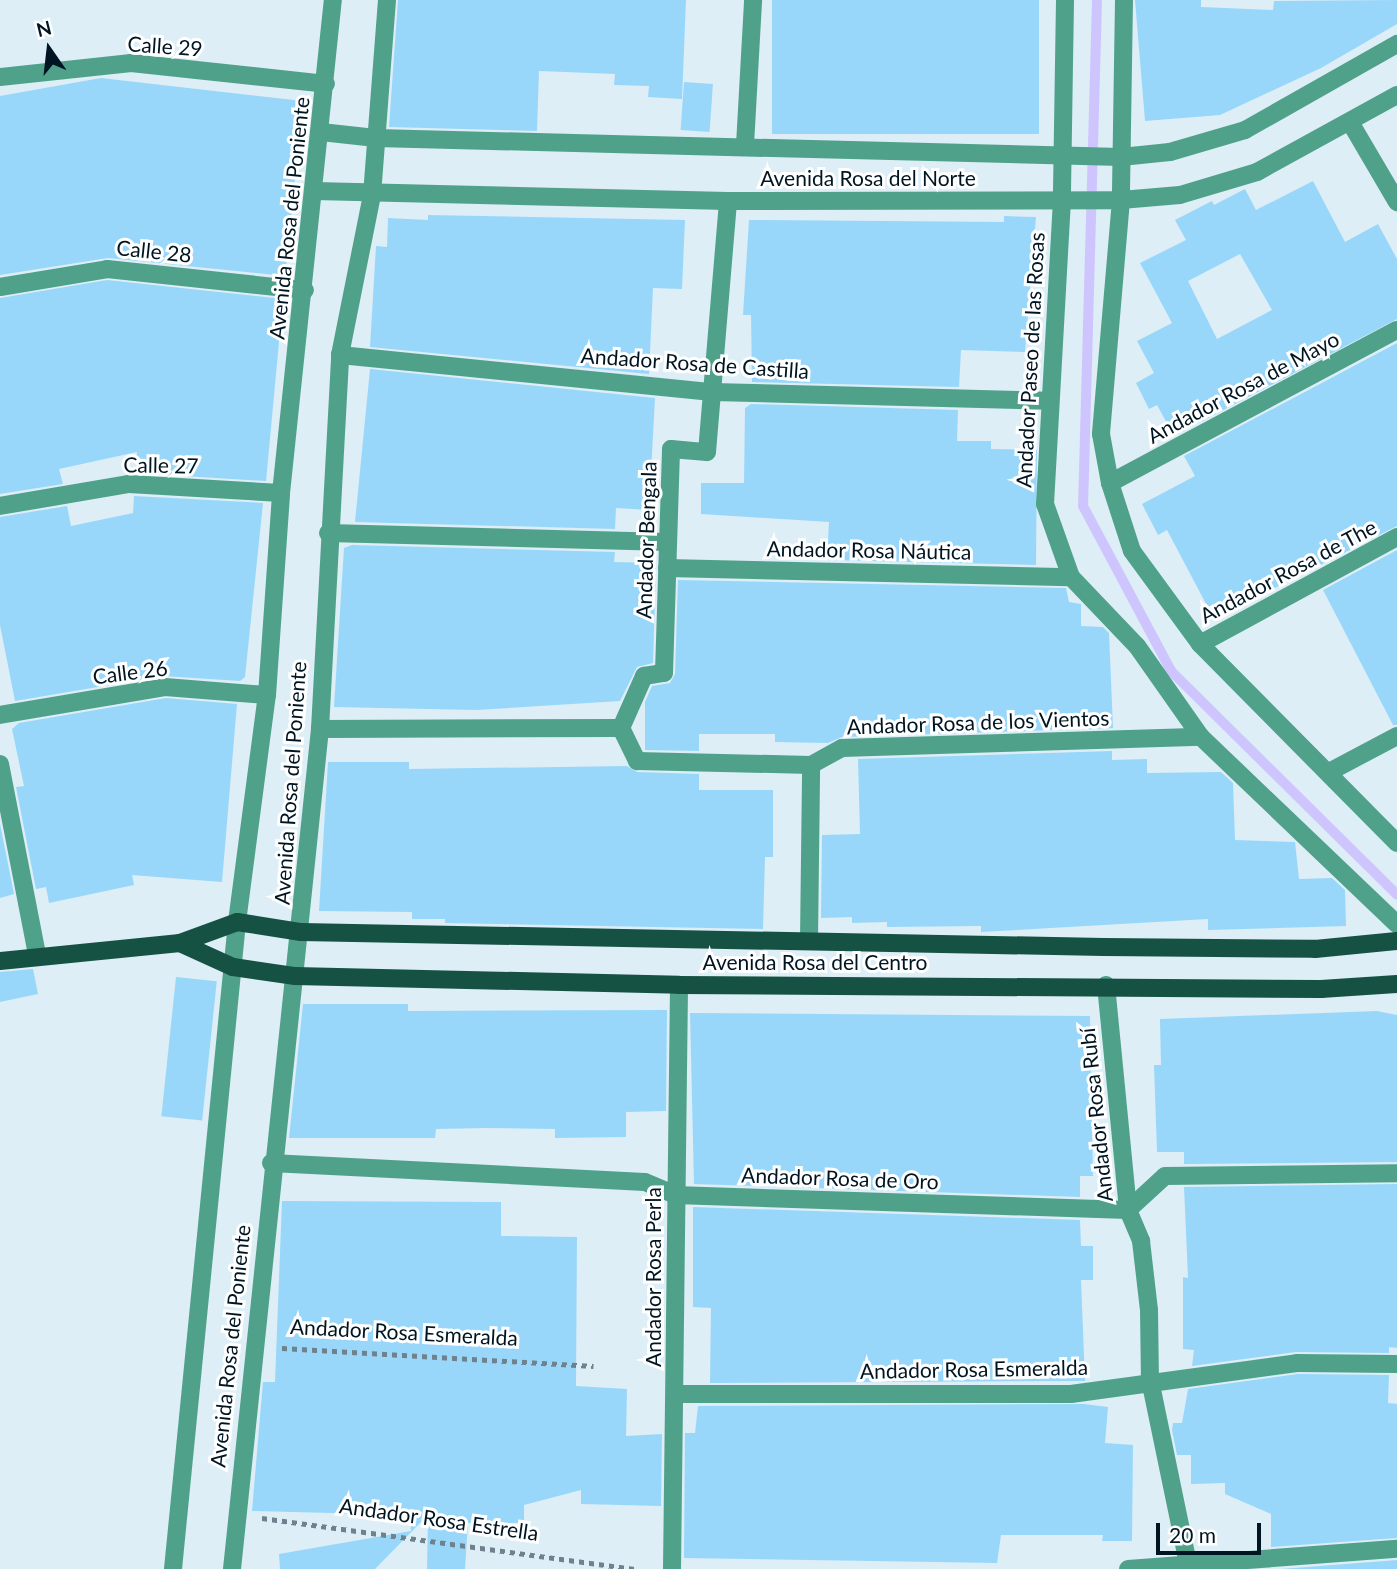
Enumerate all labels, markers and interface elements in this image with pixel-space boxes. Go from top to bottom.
north arrow [14,14,84,84]
text: N [34,15,54,41]
street label: Calle 29 [127,31,203,61]
street label: Avenida Rosa del Poniente [264,95,314,341]
street label: Avenida Rosa del Norte [760,165,976,191]
street label: Andador Paseo de las Rosas [1011,231,1049,489]
street label: Calle 28 [115,235,193,267]
street label: Andador Rosa de Mayo [1143,326,1343,448]
street label: Andador Rosa de Castilla [580,342,810,384]
street label: Calle 27 [123,452,199,478]
street label: Andador Bengala [631,461,661,619]
street label: Andador Rosa de The [1195,514,1381,628]
street label: Andador Rosa Náutica [766,536,972,564]
street label: Calle 26 [91,655,169,689]
street label: Avenida Rosa del Poniente [269,661,311,905]
street label: Andador Rosa de los Vientos [846,705,1110,739]
street label: Avenida Rosa del Centro [703,949,927,975]
street label: Andador Rosa Rubí [1074,1027,1118,1203]
street label: Andador Rosa de Oro [741,1162,939,1194]
street label: Andador Rosa Perla [640,1187,666,1367]
street label: Avenida Rosa del Poniente [205,1223,255,1469]
street label: Andador Rosa Esmeralda [289,1313,519,1351]
street label: Andador Rosa Esmeralda [860,1354,1088,1384]
street label: Andador Rosa Estrella [338,1493,540,1545]
scale bar [1159,1510,1264,1554]
text: 20 m [1169,1522,1216,1547]

